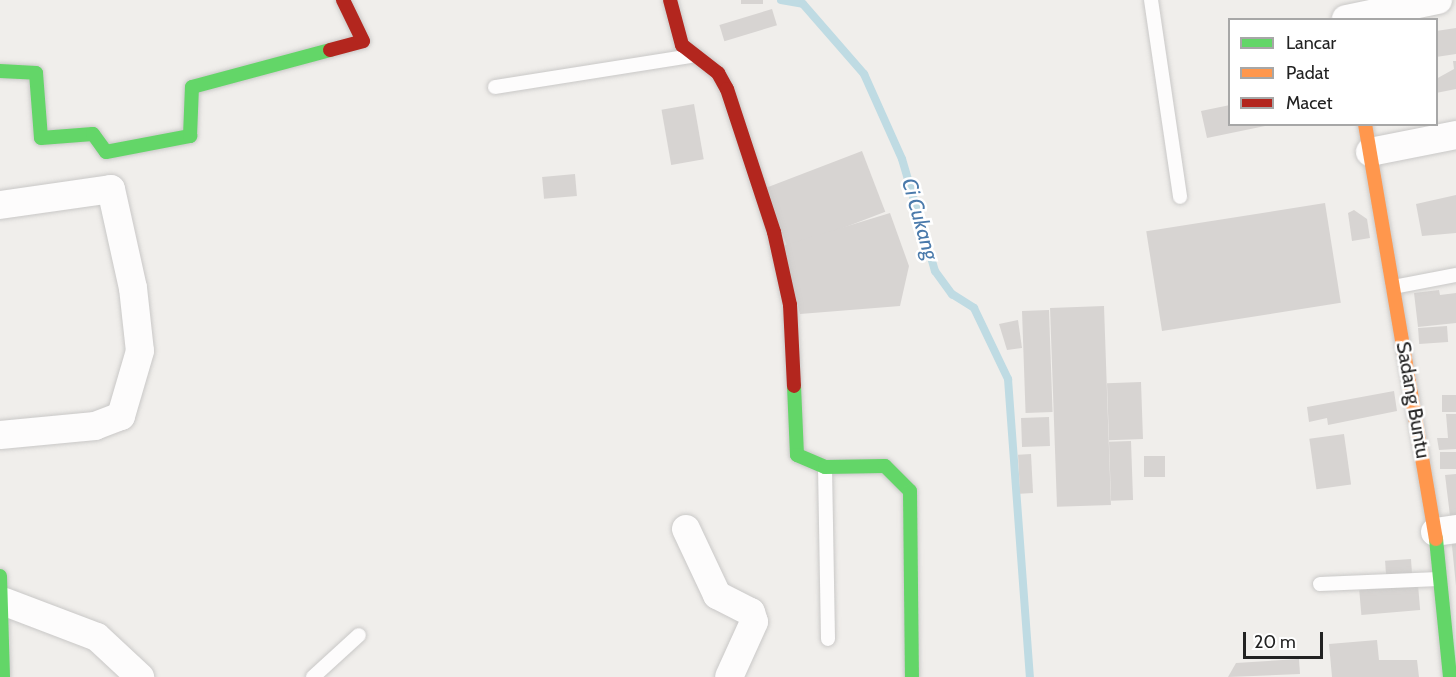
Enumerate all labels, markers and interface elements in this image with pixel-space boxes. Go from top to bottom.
legend [1228,18,1438,126]
text: Lancar [1286,32,1336,54]
text: Padat [1286,62,1329,84]
text: Macet [1286,92,1332,114]
water label: Ci Cukang [896,175,944,263]
street label: Sadang Buntu [1391,340,1435,460]
scale bar [1246,620,1326,658]
text: 20 m [1254,631,1296,653]

